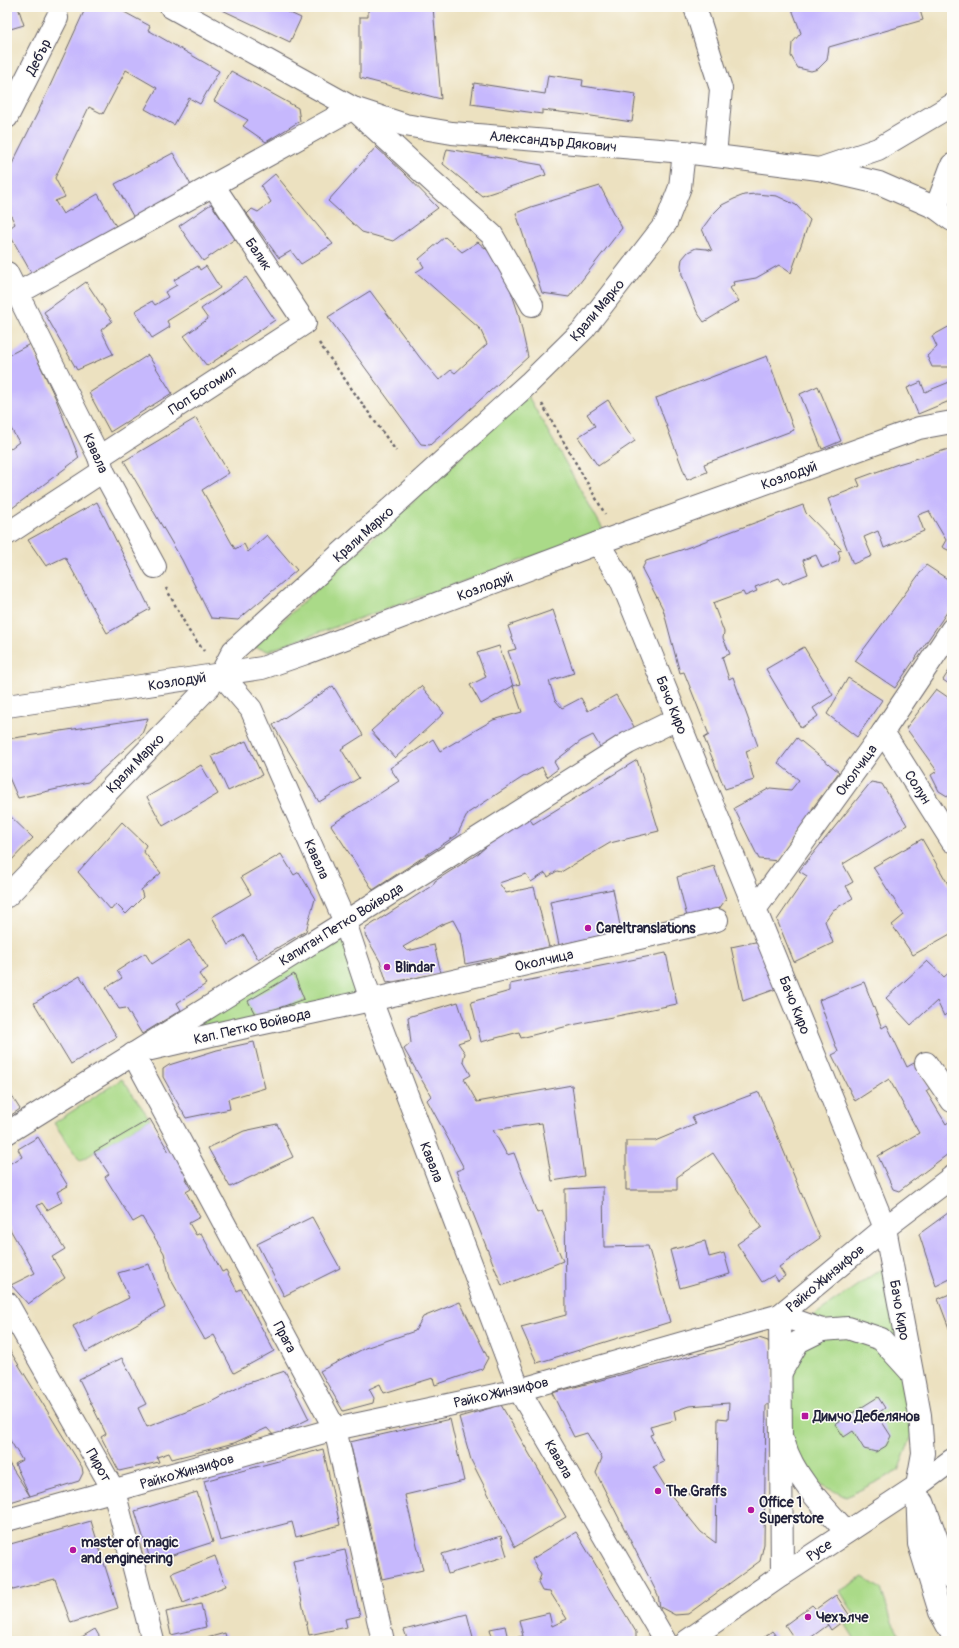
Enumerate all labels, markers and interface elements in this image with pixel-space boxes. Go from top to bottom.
street label: Дебър [22,36,55,79]
street label: Александър Дякович [489,127,617,156]
street label: Балик [242,235,276,274]
street label: Крали Марко [567,275,629,345]
street label: Поп Богомил [165,362,239,419]
street label: Кавала [79,431,112,476]
street label: Козлодуй [759,458,819,493]
street label: Крали Марко [330,502,398,566]
street label: Козлодуй [455,568,515,605]
street label: Козлодуй [147,669,207,694]
street label: Бачо Киро [652,674,691,737]
street label: Крали Марко [103,730,168,796]
street label: Околчица [832,741,881,799]
street label: Солун [901,767,934,807]
street label: Кавала [300,837,333,882]
street label: Капитан Петко Войвода [276,879,406,970]
place label: Careltranslations [596,920,696,937]
marker: Careltranslations [583,923,593,933]
street label: Околчица [513,946,575,975]
place label: Blindar [395,959,436,976]
marker: Blindar [382,962,392,972]
street label: Бачо Киро [775,974,814,1037]
street label: Кап. Петко Войвода [192,1005,312,1048]
street label: Кавала [416,1140,447,1185]
street label: Райко Жинзифов [783,1241,868,1316]
street label: Бачо Киро [886,1279,913,1342]
street label: Прага [269,1319,300,1356]
street label: Райко Жинзифов [452,1373,550,1412]
place label: Димчо Дебелянов [812,1408,920,1425]
marker: Димчо Дебелянов [800,1411,810,1421]
street label: Кавала [541,1437,576,1482]
street label: Пирот [82,1446,115,1485]
street label: Райко Жинзифов [138,1450,236,1493]
place label: The Graffs [665,1483,727,1500]
marker: The Graffs [653,1486,663,1496]
place label: Office 1 Superstore [759,1494,825,1527]
marker: Office 1 Superstore [746,1505,756,1515]
place label: master of magic and engineering [81,1534,179,1567]
street label: Русе [803,1536,835,1565]
marker: master of magic and engineering [68,1545,78,1555]
place label: Чехълче [816,1609,869,1626]
marker: Чехълче [803,1612,813,1622]

